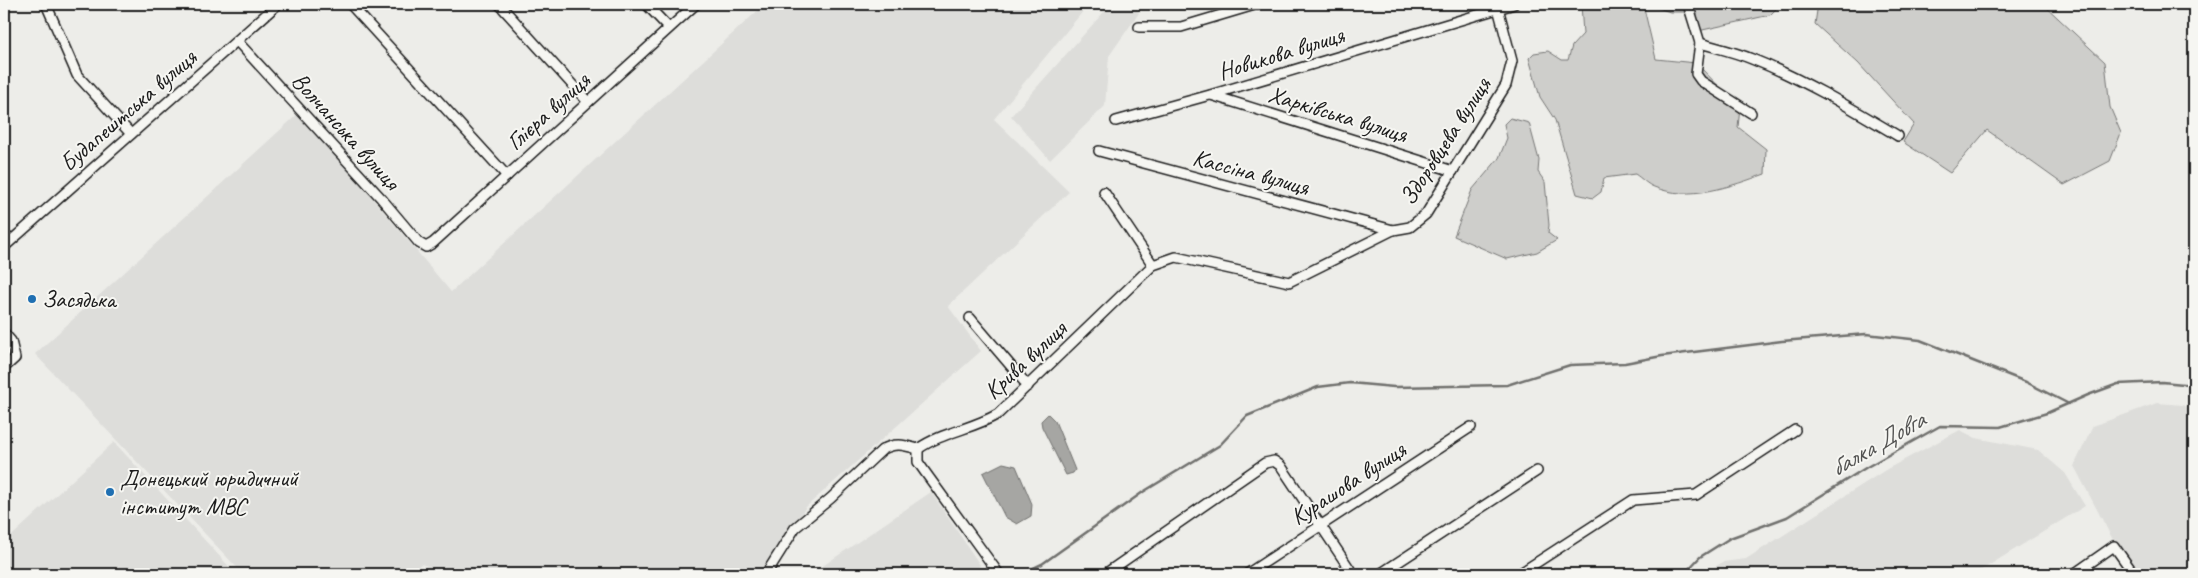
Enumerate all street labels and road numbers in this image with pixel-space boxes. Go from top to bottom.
street label: Новикова вулиця [1214,19,1349,86]
street label: Будапештська вулиця [53,41,204,178]
street label: Глієра вулиця [500,65,597,157]
street label: Волчанська вулиця [285,66,408,197]
street label: Здоровцева вулиця [1393,70,1498,211]
street label: Харківська вулиця [1265,79,1412,150]
street label: Кассіна вулиця [1190,142,1314,202]
street label: Крива вулиця [978,313,1074,406]
street label: Курашова вулиця [1285,434,1413,531]

